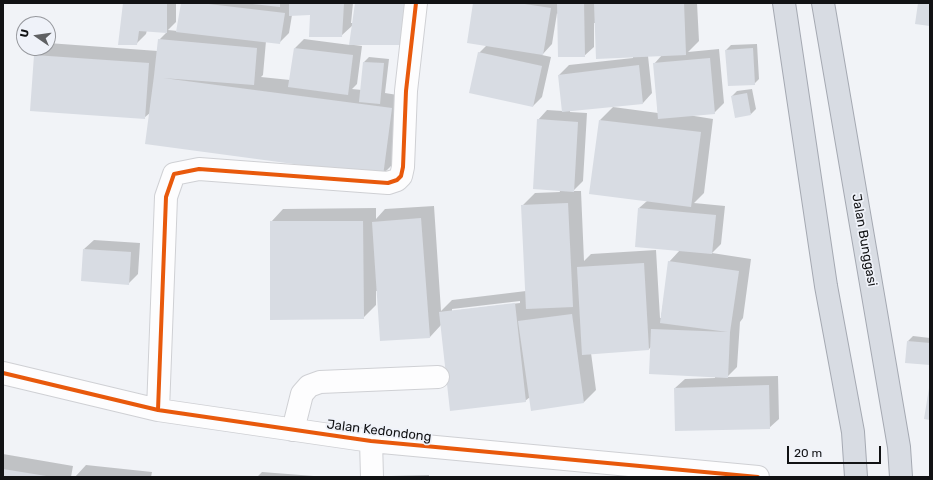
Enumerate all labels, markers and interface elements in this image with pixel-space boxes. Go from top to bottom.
north arrow [16,16,56,56]
text: U [18,28,32,39]
street label: Jalan Bunggasi [848,193,880,287]
street label: Jalan Kedondong [326,417,432,445]
scale bar [789,438,883,464]
text: 20 m [794,446,822,460]

